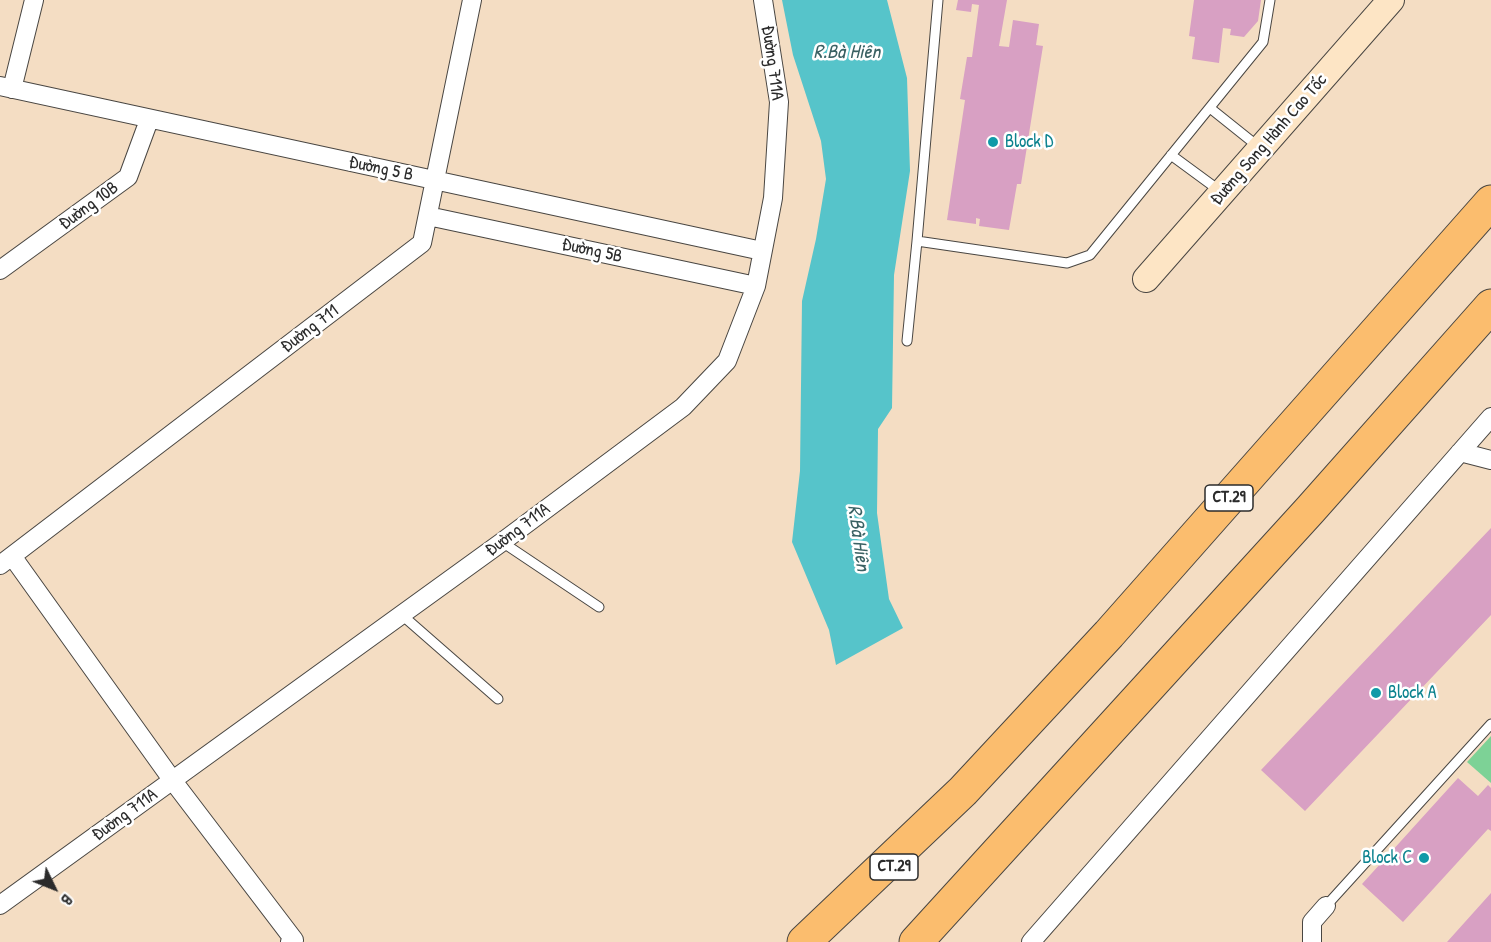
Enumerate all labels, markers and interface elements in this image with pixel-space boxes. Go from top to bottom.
street label: Đường 711A [756,24,788,102]
water label: R.Bà Hiên [814,41,880,65]
street label: Đường Song Hành Cao Tốc [1206,70,1332,210]
place label: Block D [1005,131,1053,153]
marker: Block D [986,135,1000,149]
street label: Đường 5 B [347,152,415,186]
street label: Đường 10B [55,177,123,235]
street label: Đường 5B [560,234,624,268]
street label: Đường 711 [277,300,343,358]
road number: CT.29 [1205,485,1253,511]
street label: Đường 711A [481,499,555,561]
water label: R.Bà Hiên [841,503,875,573]
place label: Block A [1388,682,1437,704]
marker: Block A [1369,686,1383,700]
street label: Đường 711A [88,784,162,846]
place label: Block C [1362,847,1412,869]
marker: Block C [1417,851,1431,865]
road number: CT.29 [870,854,918,880]
north arrow [24,858,84,918]
text: B [56,890,78,911]

